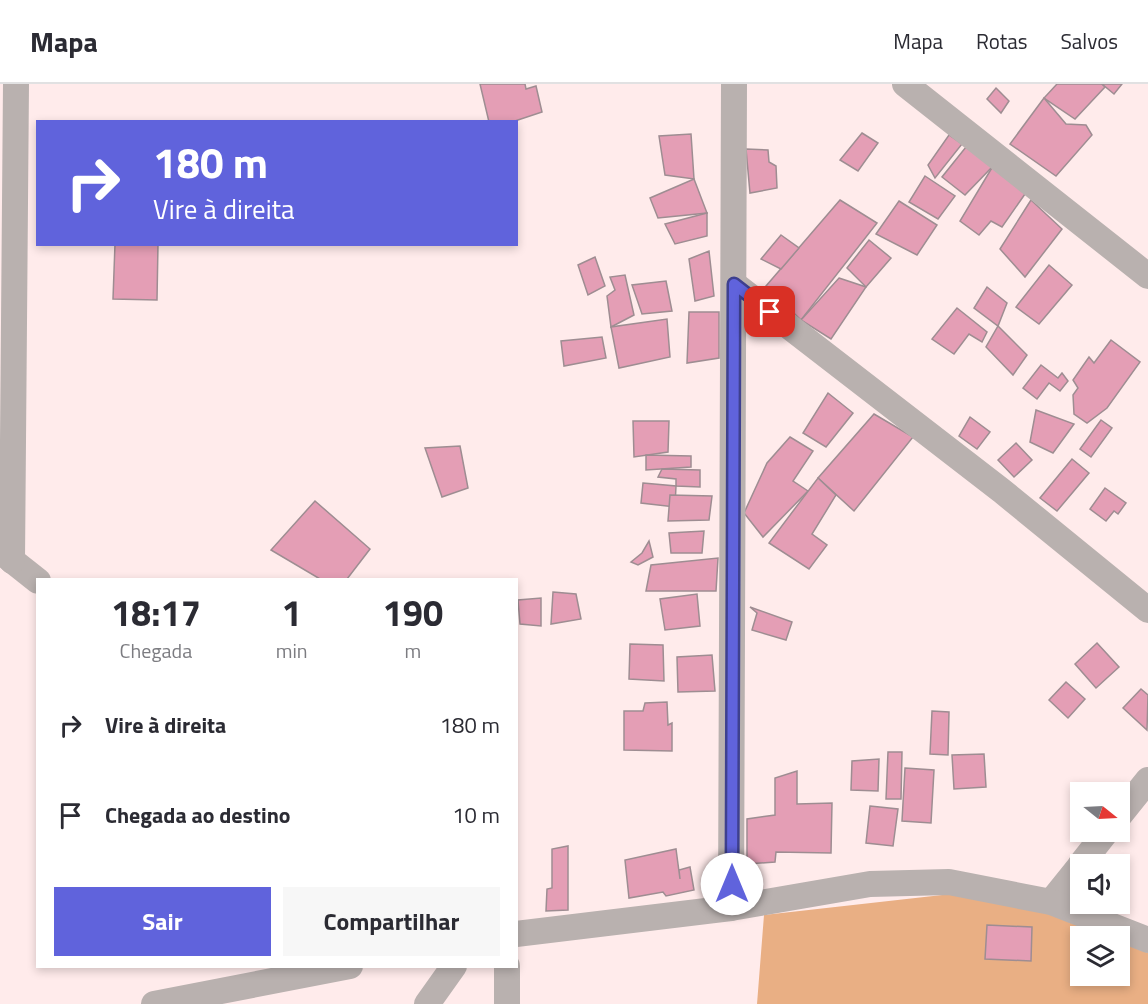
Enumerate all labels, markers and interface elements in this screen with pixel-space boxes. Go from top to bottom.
text: Mapa [30,20,98,63]
text: Mapa [893,25,943,57]
text: Rotas [976,25,1027,57]
text: Salvos [1060,25,1118,57]
text: 180 m [153,130,268,194]
icon: right [54,144,132,222]
text: Vire à direita [153,188,295,229]
pin [744,286,795,337]
icon: arrive [753,295,786,328]
text: 18:17 [111,585,201,640]
text: 1 [282,585,302,640]
text: 190 [383,585,443,640]
text: Chegada [120,635,192,666]
text: min [276,635,308,666]
text: m [404,635,421,666]
text: Vire à direita [105,708,226,742]
text: 180 m [440,708,500,742]
icon: right [54,709,87,742]
north arrow [1070,782,1130,842]
map controls [1070,782,1130,986]
text: Chegada ao destino [105,798,291,832]
text: 10 m [452,798,500,832]
icon: arrive [54,799,87,832]
position arrow [700,852,764,916]
button: sound [1070,854,1130,914]
button: Sair [54,887,271,956]
button: Compartilhar [283,887,500,956]
button: layers [1070,926,1130,986]

